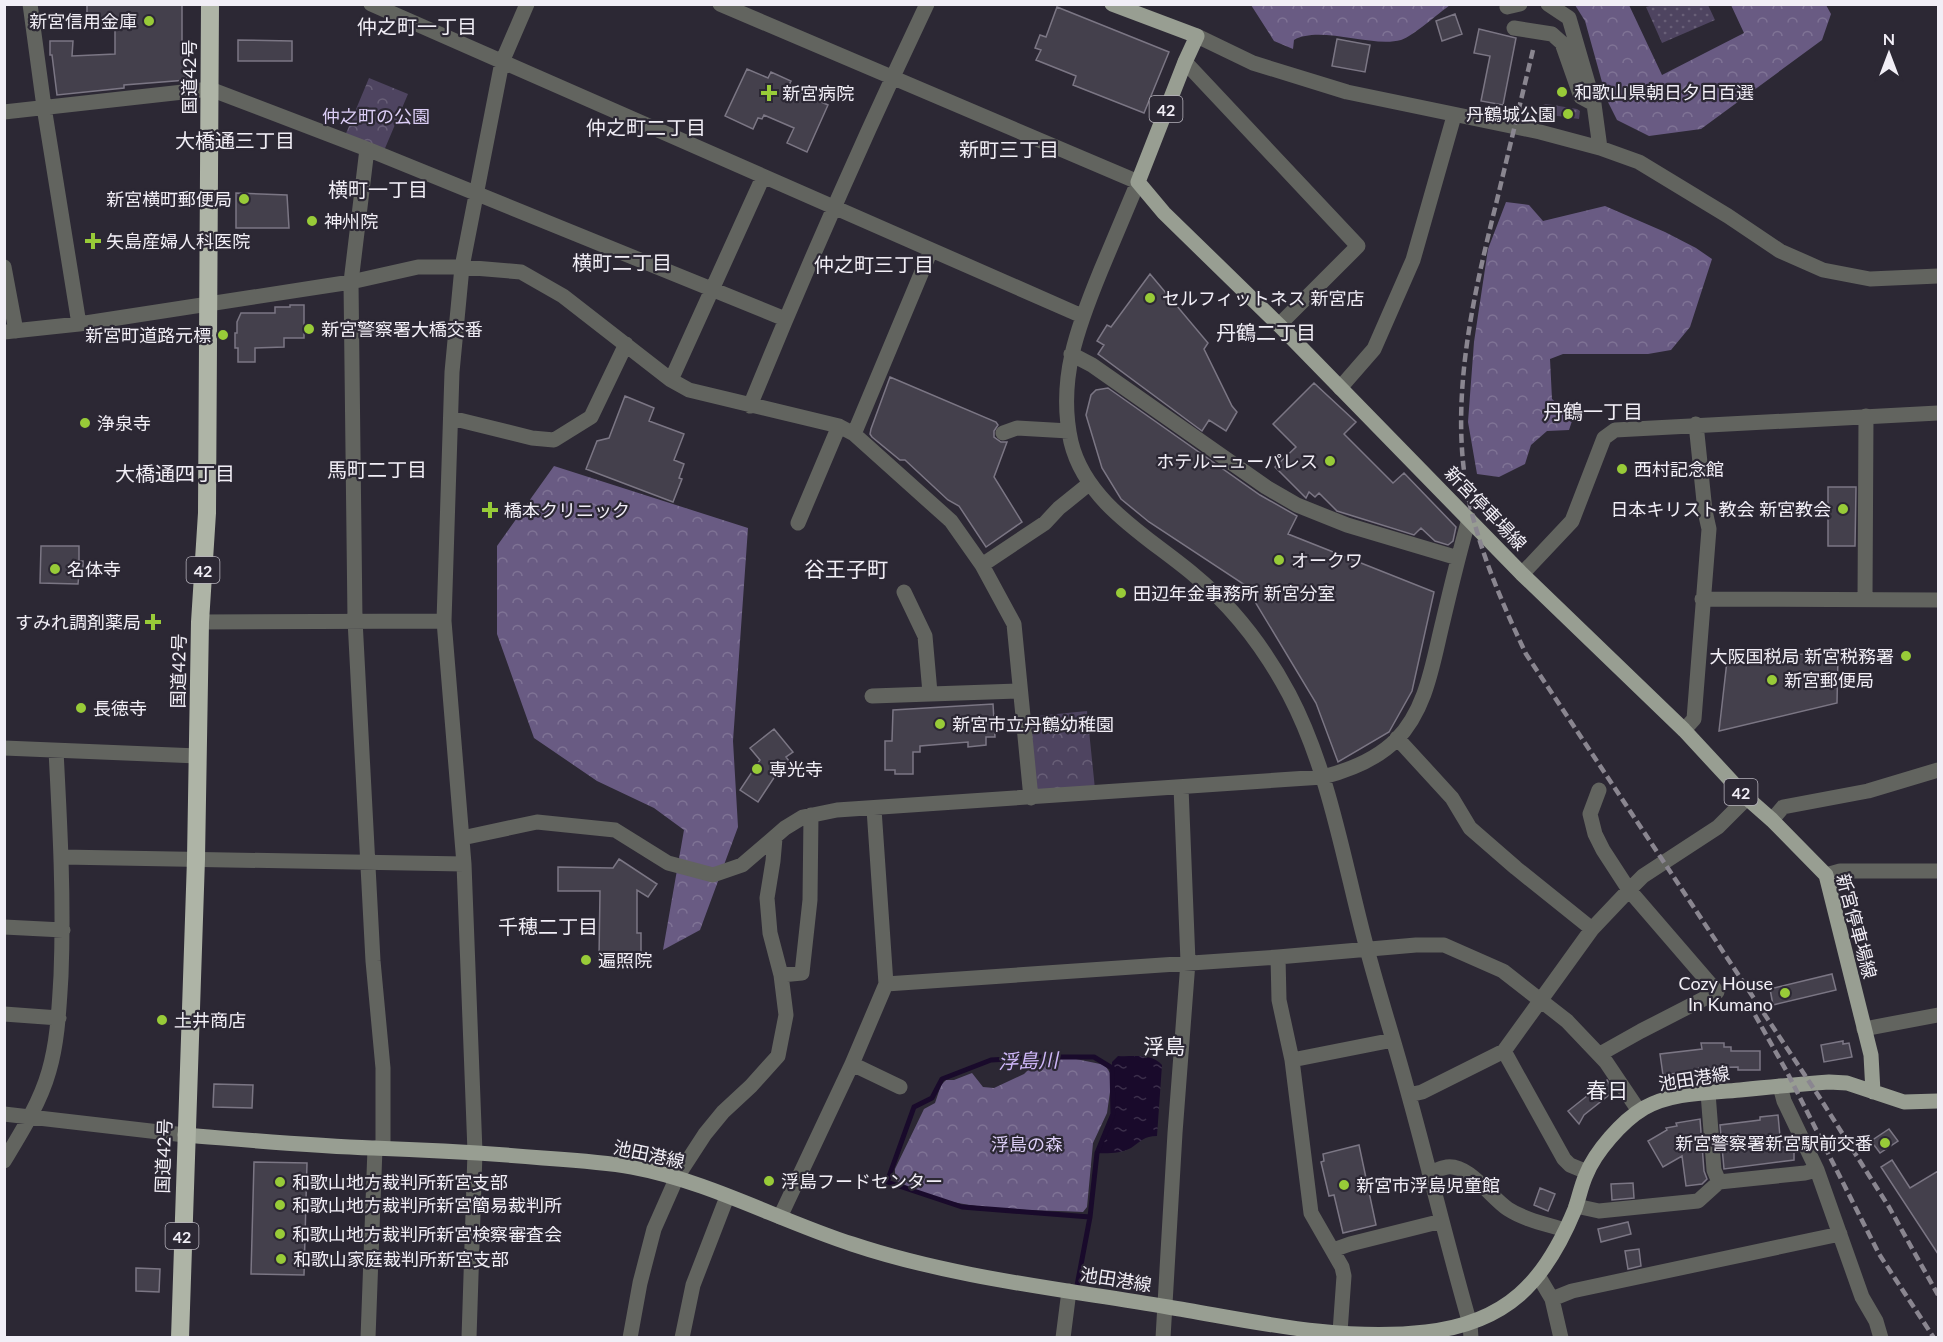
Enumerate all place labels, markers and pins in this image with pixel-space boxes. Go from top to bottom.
place label: 新宮信用金庫 [29,10,137,32]
marker: 新宮信用金庫 [142,14,156,28]
place label: 和歌山県朝日夕日百選 [1574,81,1754,103]
place label: 新宮病院 [782,82,854,104]
marker: 新宮病院 [760,84,778,102]
marker: 和歌山県朝日夕日百選 [1555,85,1569,99]
place label: 丹鶴城公園 [1466,103,1556,125]
marker: 丹鶴城公園 [1561,107,1575,121]
place label: 新宮横町郵便局 [106,188,232,210]
marker: 新宮横町郵便局 [237,192,251,206]
place label: 神州院 [324,210,378,232]
marker: 神州院 [305,214,319,228]
place label: 矢島産婦人科医院 [106,230,250,252]
marker: 矢島産婦人科医院 [84,232,102,250]
place label: セルフィットネス 新宮店 [1162,287,1364,309]
marker: セルフィットネス 新宮店 [1143,291,1157,305]
place label: 新宮警察署大橋交番 [321,318,483,340]
marker: 新宮警察署大橋交番 [302,322,316,336]
place label: 新宮町道路元標 [85,324,211,346]
marker: 新宮町道路元標 [216,328,230,342]
place label: 浄泉寺 [97,412,151,434]
marker: 浄泉寺 [78,416,92,430]
place label: ホテルニューパレス [1156,450,1318,472]
marker: ホテルニューパレス [1323,454,1337,468]
place label: 西村記念館 [1634,458,1724,480]
marker: 西村記念館 [1615,462,1629,476]
place label: 日本キリスト教会 新宮教会 [1610,498,1831,520]
place label: 橋本クリニック [504,499,630,521]
marker: 橋本クリニック [481,501,499,519]
marker: 日本キリスト教会 新宮教会 [1836,502,1850,516]
place label: オークワ [1291,549,1363,571]
marker: オークワ [1272,553,1286,567]
place label: 名体寺 [67,558,121,580]
marker: 名体寺 [48,562,62,576]
place label: 田辺年金事務所 新宮分室 [1133,582,1336,604]
marker: 田辺年金事務所 新宮分室 [1114,586,1128,600]
place label: すみれ調剤薬局 [15,611,141,633]
marker: すみれ調剤薬局 [146,615,160,629]
place label: 大阪国税局 新宮税務署 [1709,645,1894,667]
marker: 大阪国税局 新宮税務署 [1899,649,1913,663]
place label: 新宮郵便局 [1784,669,1874,691]
marker: 新宮郵便局 [1765,673,1779,687]
place label: 長徳寺 [93,697,147,719]
marker: 長徳寺 [74,701,88,715]
place label: 新宮市立丹鶴幼稚園 [952,713,1114,735]
marker: 新宮市立丹鶴幼稚園 [933,717,947,731]
place label: 専光寺 [769,758,823,780]
marker: 専光寺 [750,762,764,776]
place label: 遍照院 [598,949,652,971]
marker: 遍照院 [579,953,593,967]
place label: Cozy House In Kumano [1679,972,1773,1015]
marker: Cozy House In Kumano [1778,986,1792,1000]
place label: 土井商店 [174,1009,246,1031]
marker: 土井商店 [155,1013,169,1027]
place label: 新宮警察署新宮駅前交番 [1675,1132,1873,1154]
marker: 新宮警察署新宮駅前交番 [1878,1136,1892,1150]
place label: 浮島フードセンター [781,1170,943,1192]
place label: 和歌山地方裁判所新宮支部 [292,1171,508,1193]
marker: 浮島フードセンター [762,1174,776,1188]
place label: 新宮市浮島児童館 [1356,1174,1500,1196]
marker: 和歌山地方裁判所新宮支部 [273,1175,287,1189]
marker: 新宮市浮島児童館 [1337,1178,1351,1192]
place label: 和歌山地方裁判所新宮簡易裁判所 [292,1194,562,1216]
marker: 和歌山地方裁判所新宮簡易裁判所 [273,1198,287,1212]
place label: 和歌山地方裁判所新宮検察審査会 [292,1223,562,1245]
marker: 和歌山地方裁判所新宮検察審査会 [273,1227,287,1241]
place label: 和歌山家庭裁判所新宮支部 [293,1248,509,1270]
marker: 和歌山家庭裁判所新宮支部 [274,1252,288,1266]

